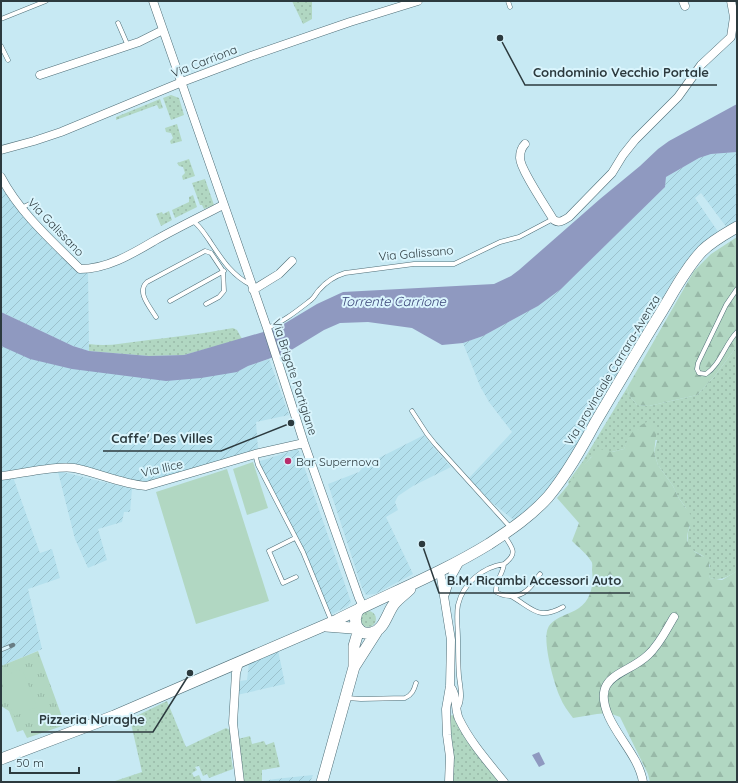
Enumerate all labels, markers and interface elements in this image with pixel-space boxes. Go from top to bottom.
street label: Via Carriona [169,42,239,80]
callout: Condominio Vecchio Portale [525,60,717,85]
text: Condominio Vecchio Portale [533,64,709,80]
street label: Via Galissano [25,195,87,259]
street label: Via Galissano [378,242,454,264]
street label: Via provinciale Carrara-Avenza [561,292,663,448]
water label: Torrente Carrione [340,293,447,309]
street label: Via Brigate Partigiane [269,317,321,437]
callout: Caffe' Des Villes [103,426,221,451]
text: Caffe' Des Villes [111,430,213,446]
place label: Bar Supernova [296,454,379,469]
street label: Via Ilice [140,456,185,480]
marker: Bar Supernova [283,456,293,466]
callout: B.M. Ricambi Accessori Auto [439,568,630,593]
text: B.M. Ricambi Accessori Auto [447,572,621,588]
callout: Pizzeria Nuraghe [31,707,153,732]
text: Pizzeria Nuraghe [39,711,145,727]
scale bar [10,749,79,775]
text: 50 m [16,755,44,770]

